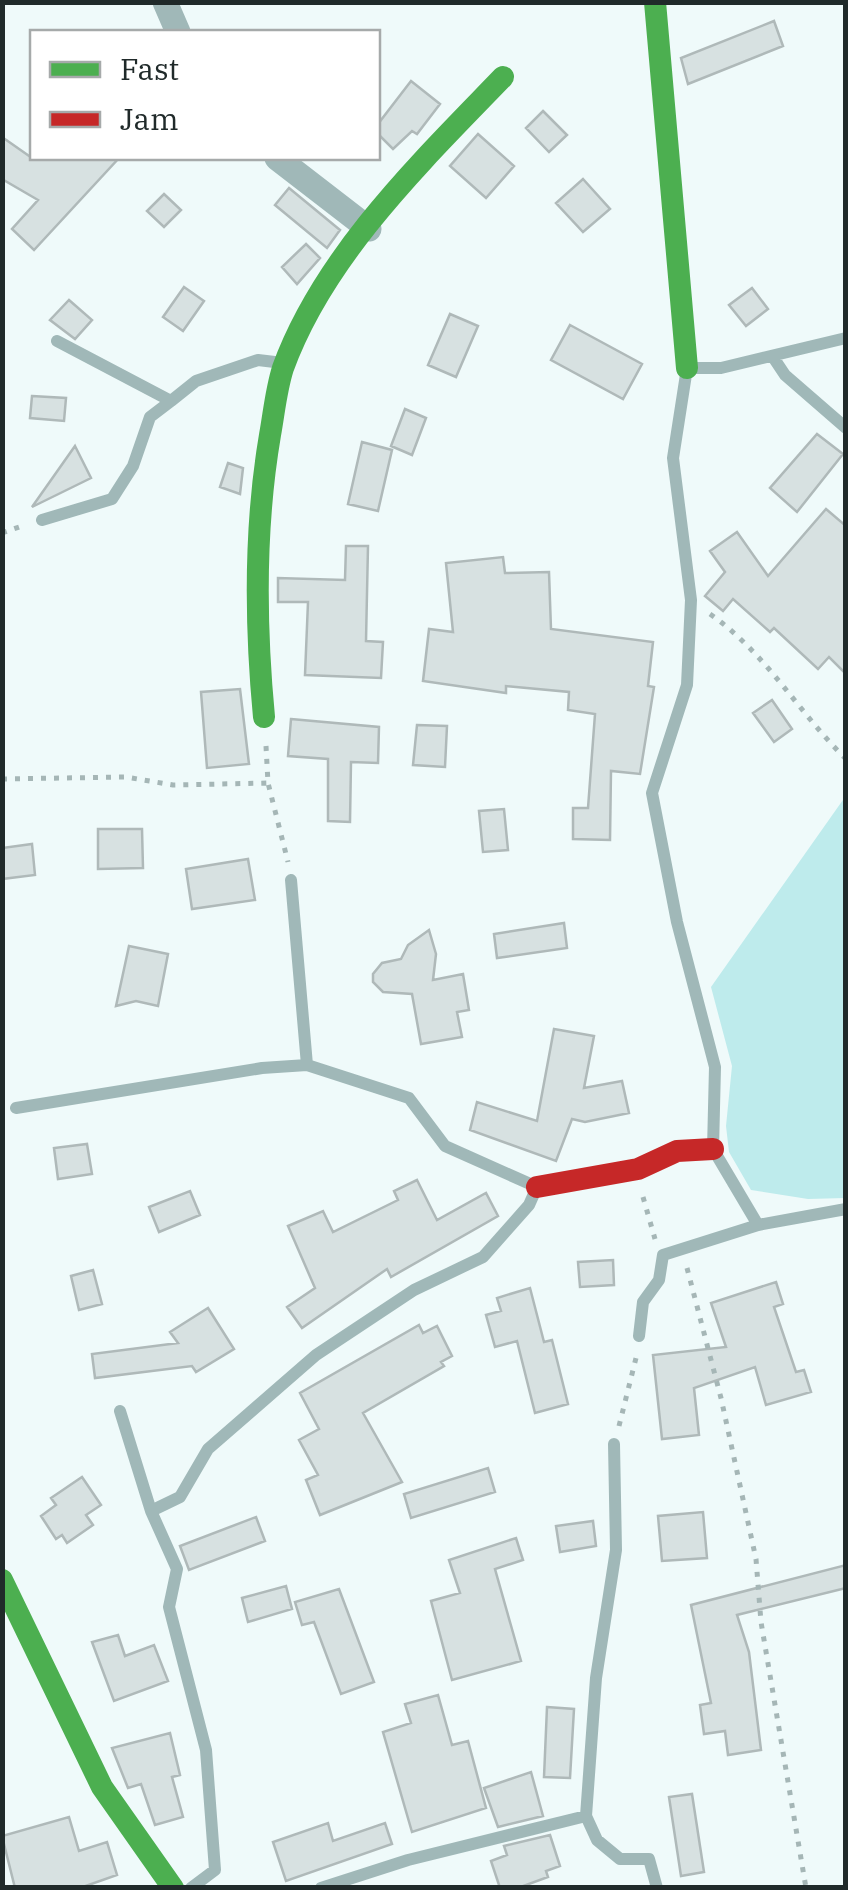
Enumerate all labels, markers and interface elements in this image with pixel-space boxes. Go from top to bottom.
legend [30,30,380,160]
text: Fast [120,49,179,88]
text: Jam [120,99,179,138]

